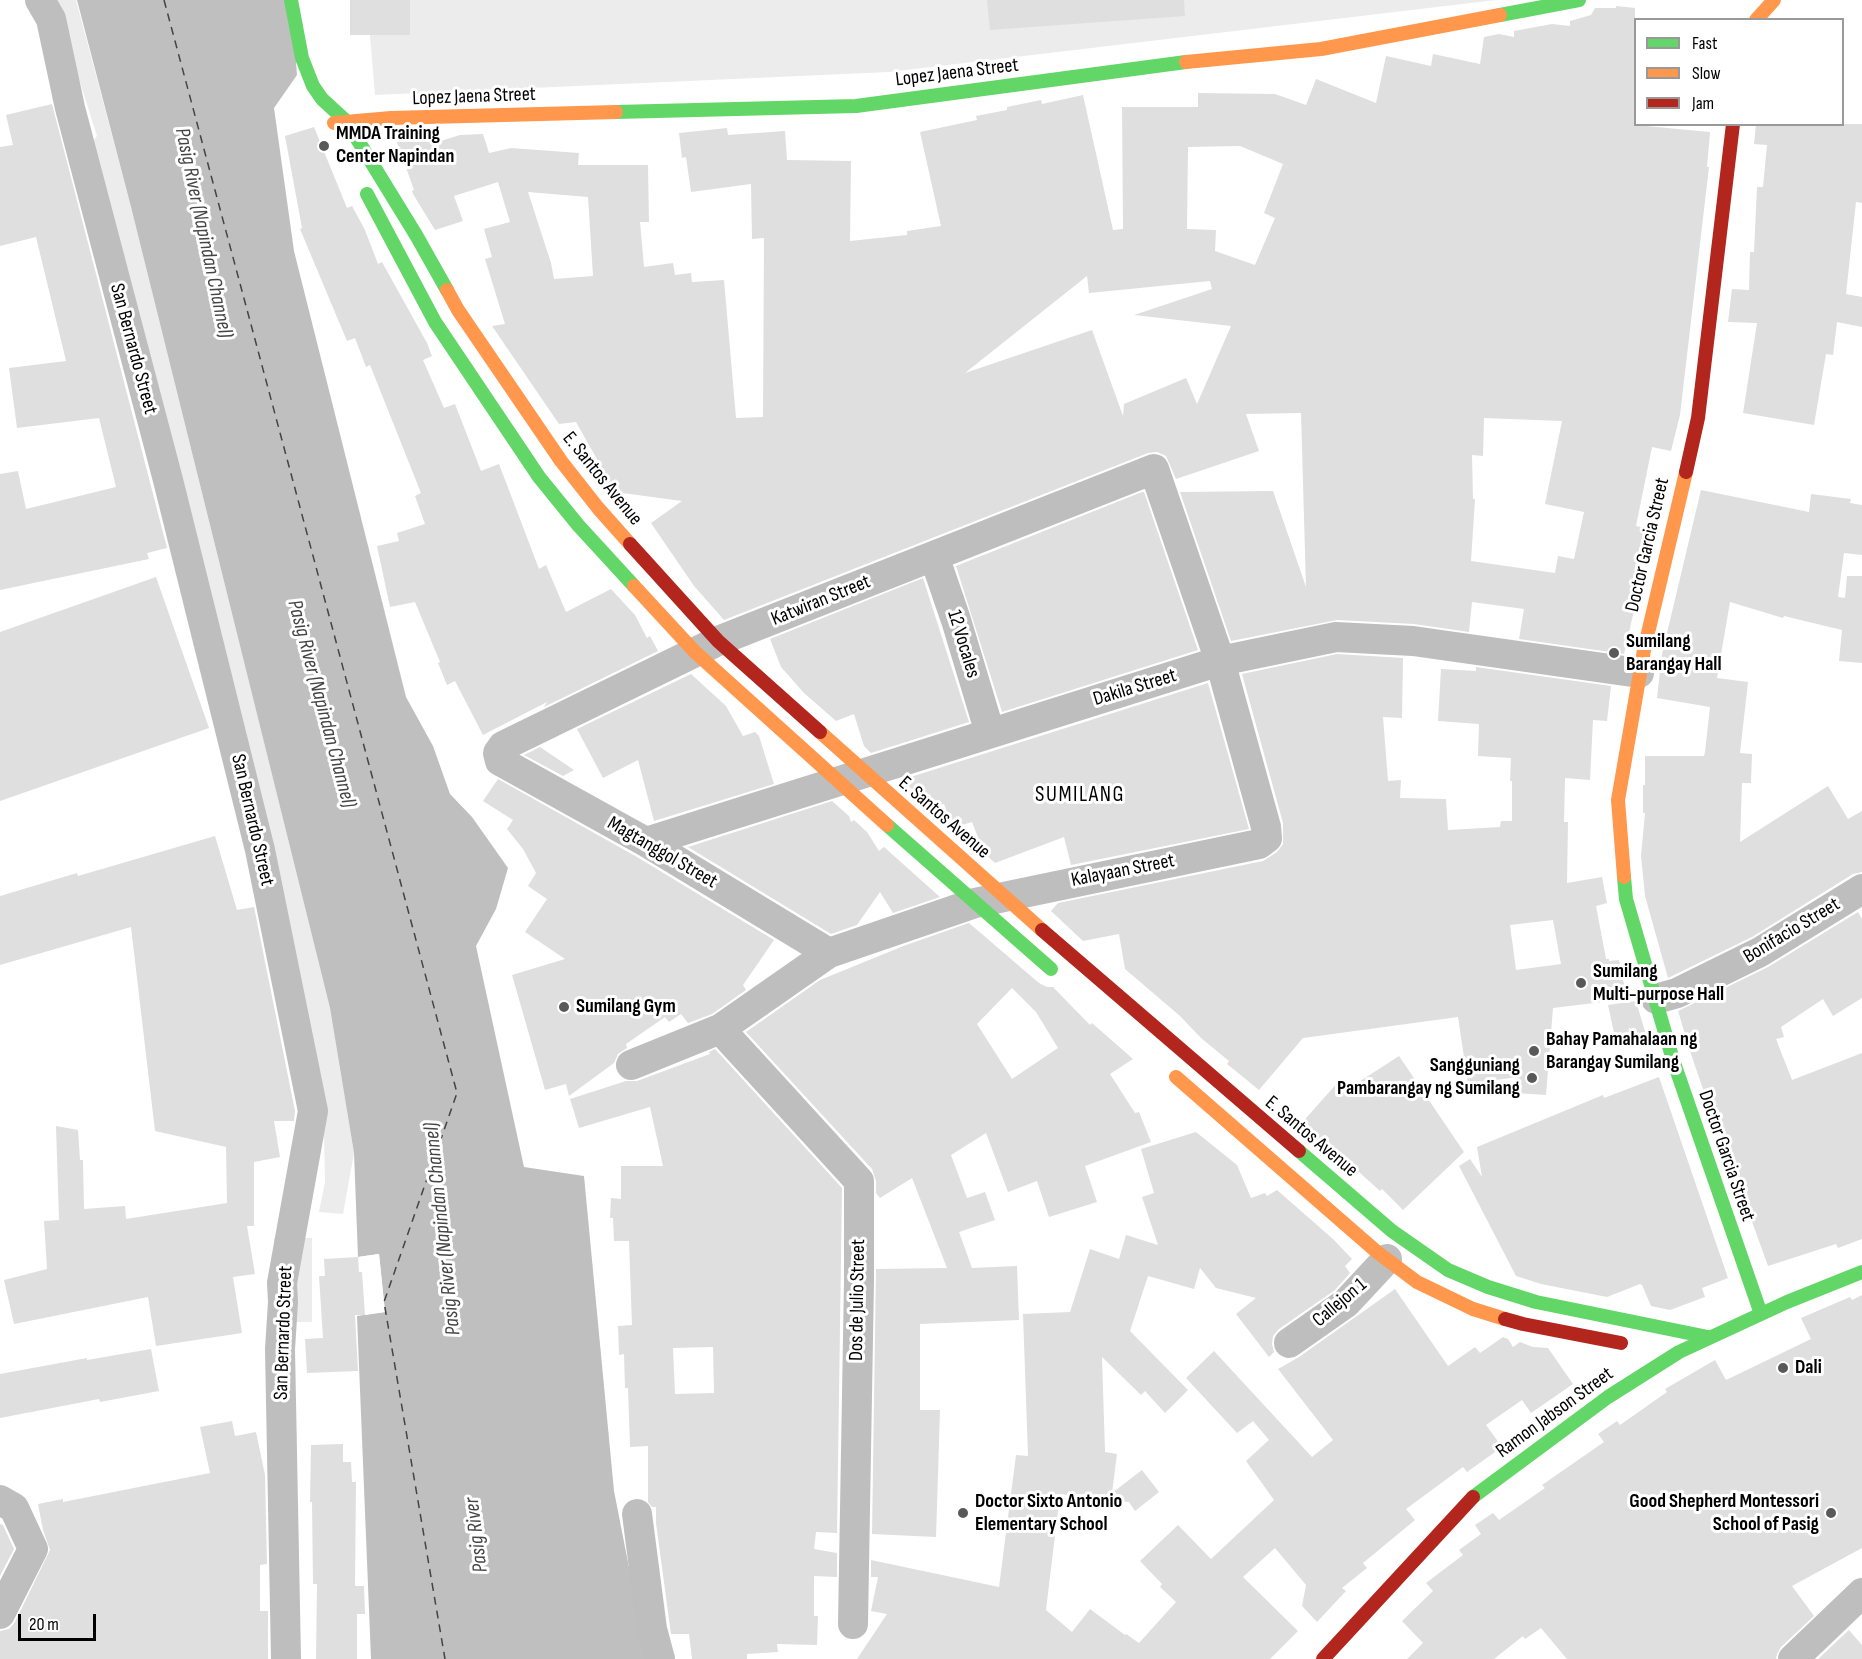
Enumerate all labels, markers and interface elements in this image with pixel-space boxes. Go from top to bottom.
legend [1634,18,1844,126]
text: Fast [1692,33,1717,54]
street label: Lopez Jaena Street [894,54,1020,92]
text: Slow [1692,63,1721,84]
street label: Lopez Jaena Street [412,83,536,111]
text: Jam [1692,93,1714,114]
place label: MMDA Training Center Napindan [336,122,454,169]
water label: Pasig River (Napindan Channel) [168,126,238,340]
marker: MMDA Training Center Napindan [317,139,331,153]
street label: San Bernardo Street [104,281,162,417]
street label: E. Santos Avenue [557,427,647,531]
street label: Doctor Garcia Street [1621,476,1675,614]
street label: Katwiran Street [768,570,874,632]
water label: Pasig River (Napindan Channel) [281,597,361,811]
street label: 12 Vocales [941,607,985,681]
place label: Sumilang Barangay Hall [1626,630,1721,677]
marker: Sumilang Barangay Hall [1607,646,1621,660]
street label: Dakila Street [1091,664,1179,712]
street label: San Bernardo Street [225,752,279,888]
street label: E. Santos Avenue [893,772,995,864]
district label: SUMILANG [1035,782,1125,808]
street label: Magtanggol Street [603,812,721,894]
street label: Kalayaan Street [1069,849,1177,893]
street label: Bonifacio Street [1739,893,1845,969]
place label: Sumilang Multi-purpose Hall [1593,960,1724,1007]
marker: Sumilang Multi-purpose Hall [1574,976,1588,990]
place label: Sumilang Gym [576,995,676,1019]
marker: Sumilang Gym [557,1000,571,1014]
place label: Bahay Pamahalaan ng Barangay Sumilang [1546,1028,1697,1075]
marker: Bahay Pamahalaan ng Barangay Sumilang [1527,1044,1541,1058]
place label: Sangguniang Pambarangay ng Sumilang [1337,1054,1520,1101]
marker: Sangguniang Pambarangay ng Sumilang [1525,1071,1539,1085]
street label: Doctor Garcia Street [1692,1087,1760,1225]
street label: E. Santos Avenue [1260,1091,1362,1183]
water label: Pasig River (Napindan Channel) [419,1121,467,1337]
street label: Dos de Julio Street [845,1239,871,1361]
street label: San Bernardo Street [270,1265,298,1401]
street label: Callejon 1 [1308,1274,1372,1332]
place label: Dali [1795,1356,1822,1380]
marker: Dali [1776,1361,1790,1375]
street label: Ramon Jabson Street [1492,1362,1618,1464]
place label: Doctor Sixto Antonio Elementary School [975,1490,1122,1537]
place label: Good Shepherd Montessori School of Pasig [1629,1490,1819,1537]
water label: Pasig River [460,1496,494,1574]
marker: Doctor Sixto Antonio Elementary School [956,1506,970,1520]
marker: Good Shepherd Montessori School of Pasig [1824,1506,1838,1520]
scale bar [21,1602,99,1640]
text: 20 m [29,1614,59,1635]

